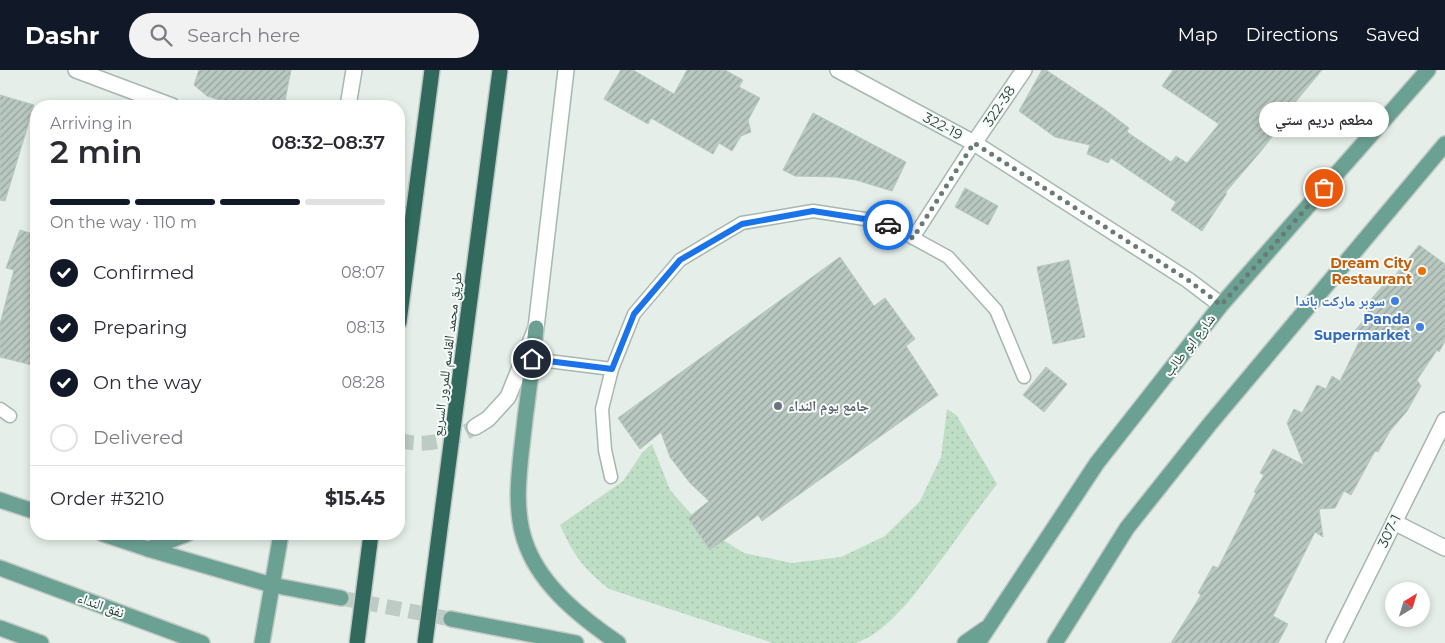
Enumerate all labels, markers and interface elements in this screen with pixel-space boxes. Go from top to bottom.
search box [129,13,479,58]
text: Dashr [25,21,99,50]
icon: search [147,21,175,49]
text: Search here [187,24,300,47]
text: Map [1178,24,1218,46]
text: Directions [1246,24,1338,46]
text: Saved [1366,24,1420,46]
street label: 322-38 [979,82,1019,130]
callout: مطعم دريم ستي [1259,103,1389,138]
street label: 322-19 [920,108,966,144]
text: مطعم دريم ستي [1275,110,1373,129]
text: Arriving in [50,114,132,133]
text: 08:32–08:37 [271,131,385,154]
text: 2 min [50,132,142,171]
pin [1303,167,1345,209]
icon: bag [1310,174,1338,202]
courier [863,200,913,250]
icon: car [874,211,902,239]
text: On the way · 110 m [50,213,197,232]
place label: Dream City Restaurant [1330,254,1413,288]
icon: check [50,259,78,287]
text: Confirmed [93,261,194,284]
text: 08:07 [341,263,385,282]
marker: Dream City Restaurant [1416,265,1428,277]
street label: طريق محمد القاسم للمرور السريع [428,271,467,438]
place label: سوبر ماركت باندا [1295,292,1385,310]
marker: سوبر ماركت باندا [1389,295,1401,307]
street label: شارع ابو طالب [1159,310,1220,381]
place label: Panda Supermarket [1314,310,1410,344]
icon: check [50,314,78,342]
text: Preparing [93,316,188,339]
text: 08:13 [346,318,385,337]
marker: Panda Supermarket [1414,321,1426,333]
pin [511,338,553,380]
icon: home [518,345,546,373]
icon: check [50,369,78,397]
text: On the way [93,371,201,394]
text: 08:28 [342,373,385,392]
place label: جامع يوم النداء [788,397,869,416]
marker: جامع يوم النداء [772,400,784,412]
text: Delivered [93,426,184,449]
text: Order #3210 [50,487,164,510]
text: $15.45 [325,487,385,510]
street label: 307-1 [1373,511,1405,551]
north arrow [1385,582,1430,628]
map controls [1385,582,1430,627]
street label: نفق النداء [75,588,127,623]

